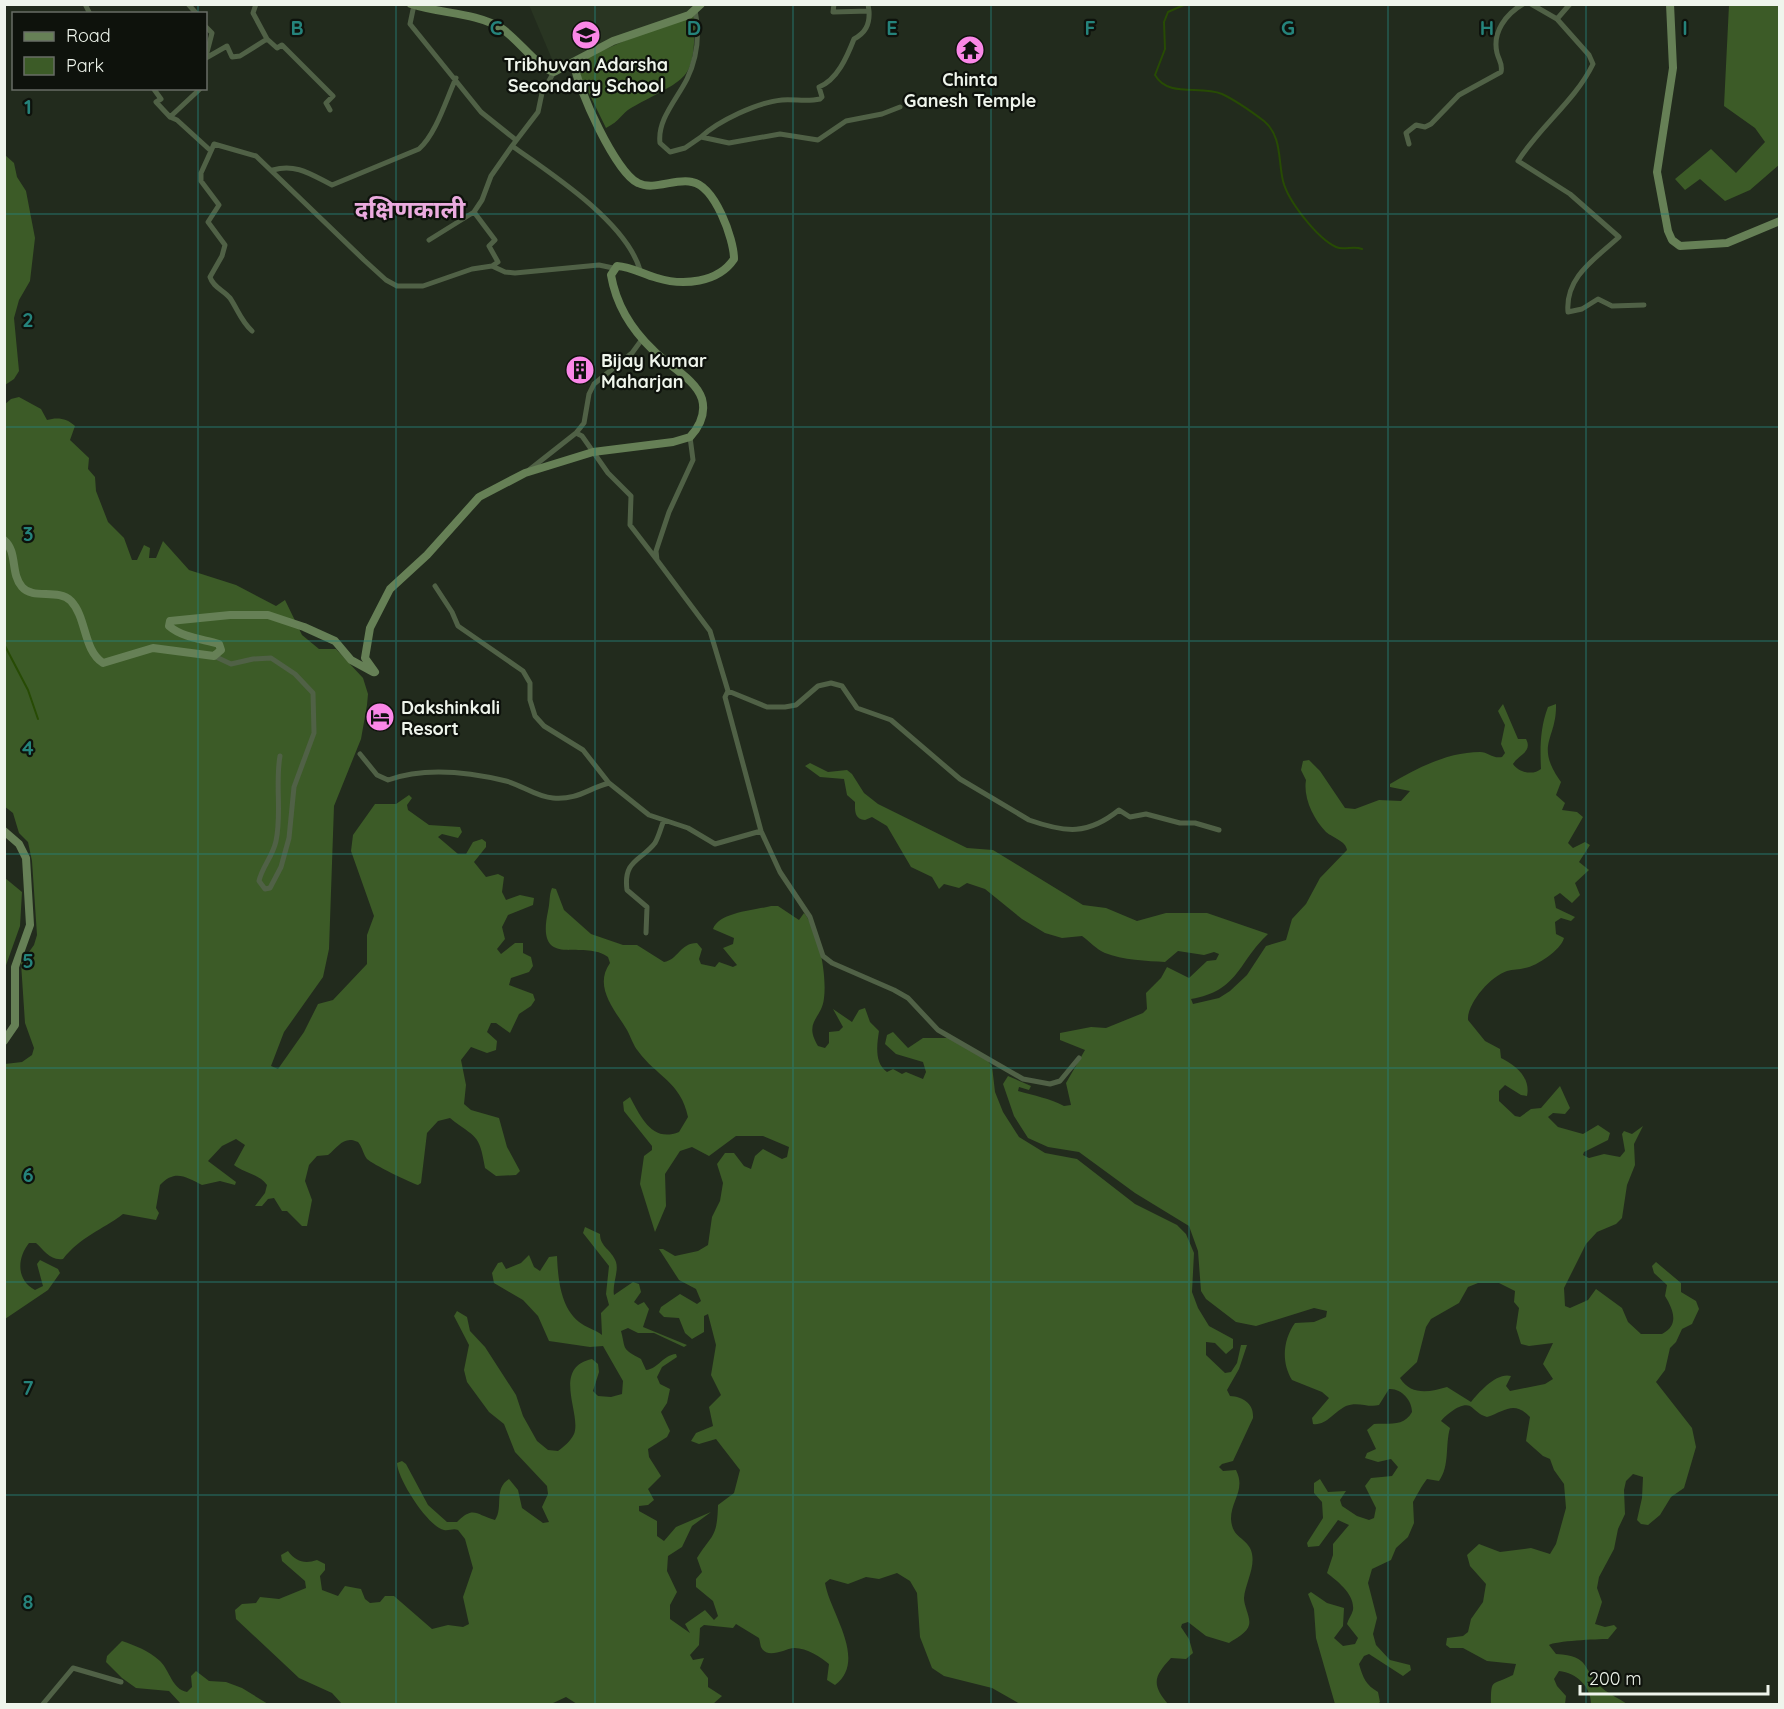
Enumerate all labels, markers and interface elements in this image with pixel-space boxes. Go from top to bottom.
legend [12,12,207,90]
text: B [290,15,304,40]
text: C [490,15,503,40]
text: D [687,15,701,40]
text: E [886,15,898,40]
text: F [1084,15,1096,40]
text: G [1281,15,1295,40]
text: H [1480,15,1494,40]
text: I [1682,15,1688,40]
school or university icon: Tribhuvan Adarsha Secondary School [570,19,602,51]
text: Road [66,24,111,47]
temple icon: Chinta Ganesh Temple [954,34,986,66]
place label: Tribhuvan Adarsha Secondary School [504,53,668,97]
text: Park [66,54,104,77]
place label: Chinta Ganesh Temple [904,68,1036,112]
text: 1 [24,94,32,119]
district label: दक्षि‍णकाली [355,194,466,224]
text: 2 [22,307,34,332]
place label: Bijay Kumar Maharjan [601,349,707,393]
building icon: Bijay Kumar Maharjan [564,354,596,386]
text: 3 [23,521,33,546]
place label: Dakshinkali Resort [401,696,500,740]
hotel icon: Dakshinkali Resort [364,701,396,733]
text: 4 [22,735,34,760]
text: 5 [22,948,34,973]
text: 6 [22,1162,34,1187]
text: 7 [23,1375,34,1400]
text: 8 [23,1589,34,1614]
scale bar [1580,1658,1768,1696]
text: 200 m [1589,1667,1642,1690]

